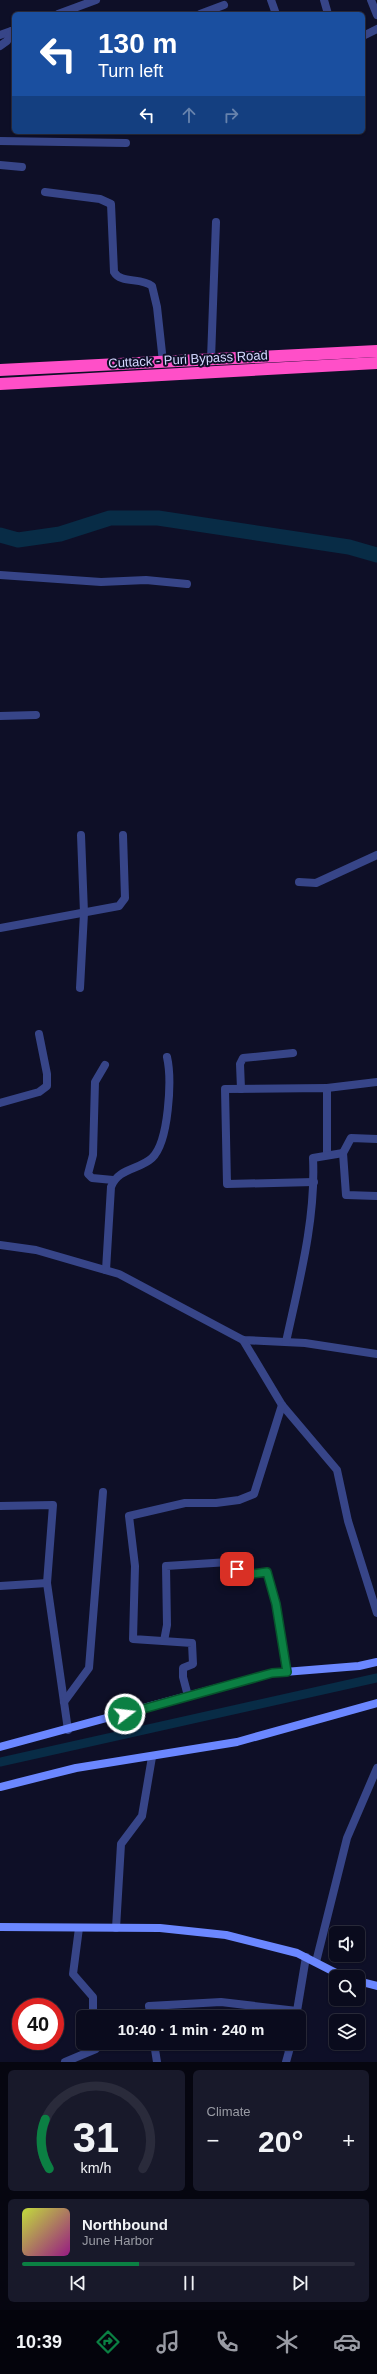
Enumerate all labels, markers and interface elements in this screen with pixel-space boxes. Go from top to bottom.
icon: left [32,28,84,80]
text: 130 m [98,28,177,59]
text: Turn left [98,61,163,81]
icon: left [136,104,158,126]
icon: ahead [178,104,200,126]
icon: right [220,104,242,126]
street label: Cuttack - Puri Bypass Road [108,347,268,371]
pin [220,1552,254,1586]
icon: arrive [226,1558,248,1580]
position arrow [104,1693,146,1735]
map controls [329,1926,365,2050]
button: sound [329,1926,365,1962]
button: search [329,1970,365,2006]
speed limit sign: 40 [12,1998,64,2050]
button: layers [329,2014,365,2050]
text: 10:40 · 1 min · 240 m [118,2021,264,2038]
text: Climate [207,2104,251,2119]
text: 31 [73,2113,119,2160]
text: 20° [258,2125,303,2158]
text: − [207,2128,219,2153]
text: + [342,2128,355,2153]
text: km/h [81,2159,112,2175]
text: Northbound [82,2216,168,2233]
text: June Harbor [82,2233,154,2248]
icon: previous [67,2272,89,2294]
icon: pause [178,2272,200,2294]
icon: next [289,2272,311,2294]
icon: directions [94,2328,122,2356]
icon: music [154,2328,182,2356]
icon: phone [213,2328,241,2356]
icon: climate [273,2328,301,2356]
icon: car [333,2328,361,2356]
text: 10:39 [16,2332,62,2352]

